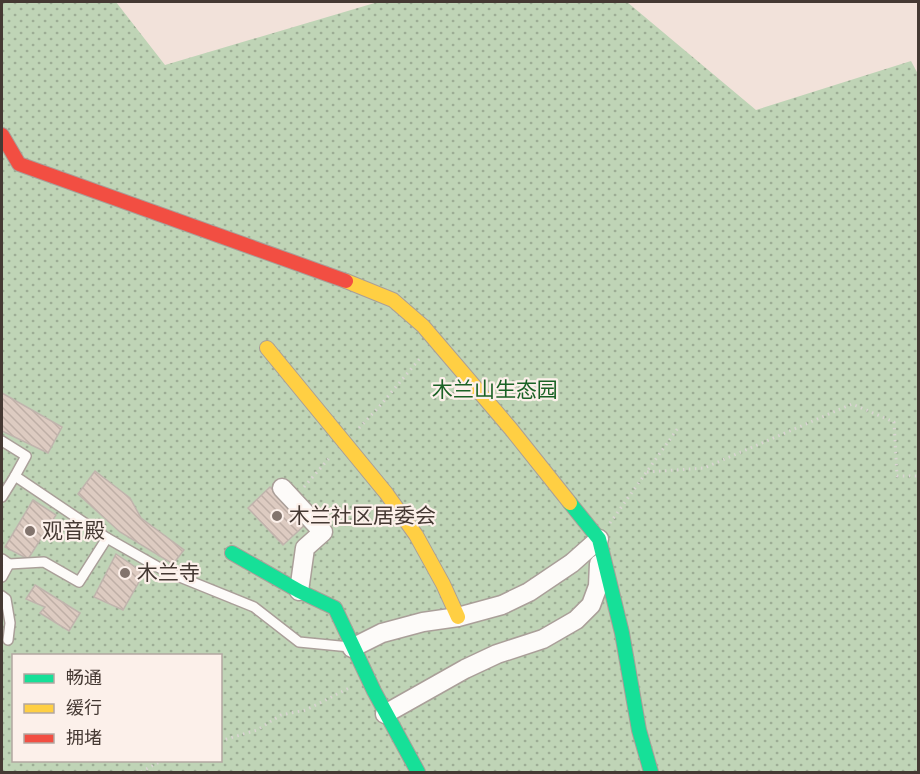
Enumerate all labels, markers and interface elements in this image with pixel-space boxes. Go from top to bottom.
park label: 木兰山生态园 [432,375,558,405]
place label: 木兰社区居委会 [289,501,436,531]
marker: 木兰社区居委会 [270,509,284,523]
place label: 观音殿 [42,516,105,546]
marker: 观音殿 [23,524,37,538]
place label: 木兰寺 [137,558,200,588]
marker: 木兰寺 [118,566,132,580]
legend [12,654,222,762]
text: 畅通 [66,666,102,691]
text: 缓行 [66,696,102,721]
text: 拥堵 [66,726,102,751]

